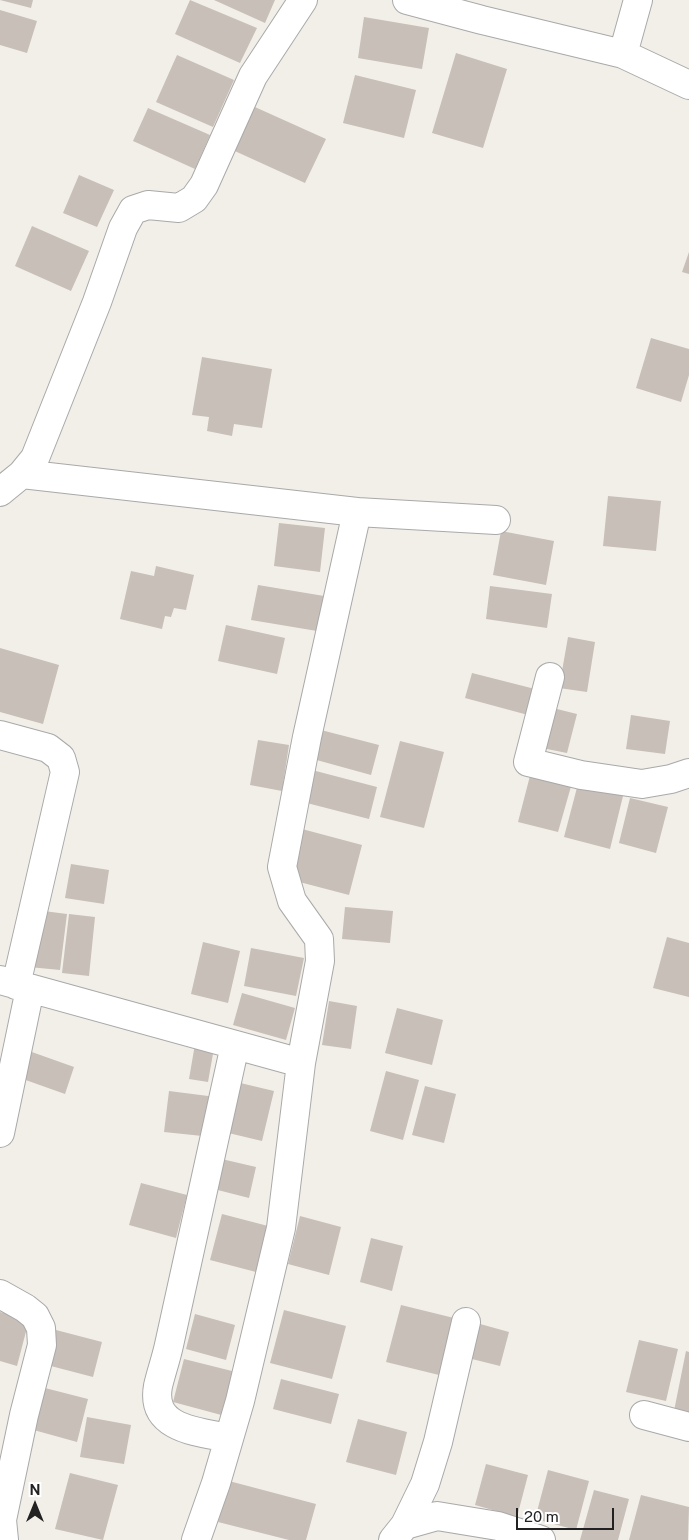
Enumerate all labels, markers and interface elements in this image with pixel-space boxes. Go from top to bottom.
north arrow [10,1480,60,1530]
text: N [30,1482,40,1498]
scale bar [519,1498,616,1530]
text: 20 m [524,1508,559,1525]

